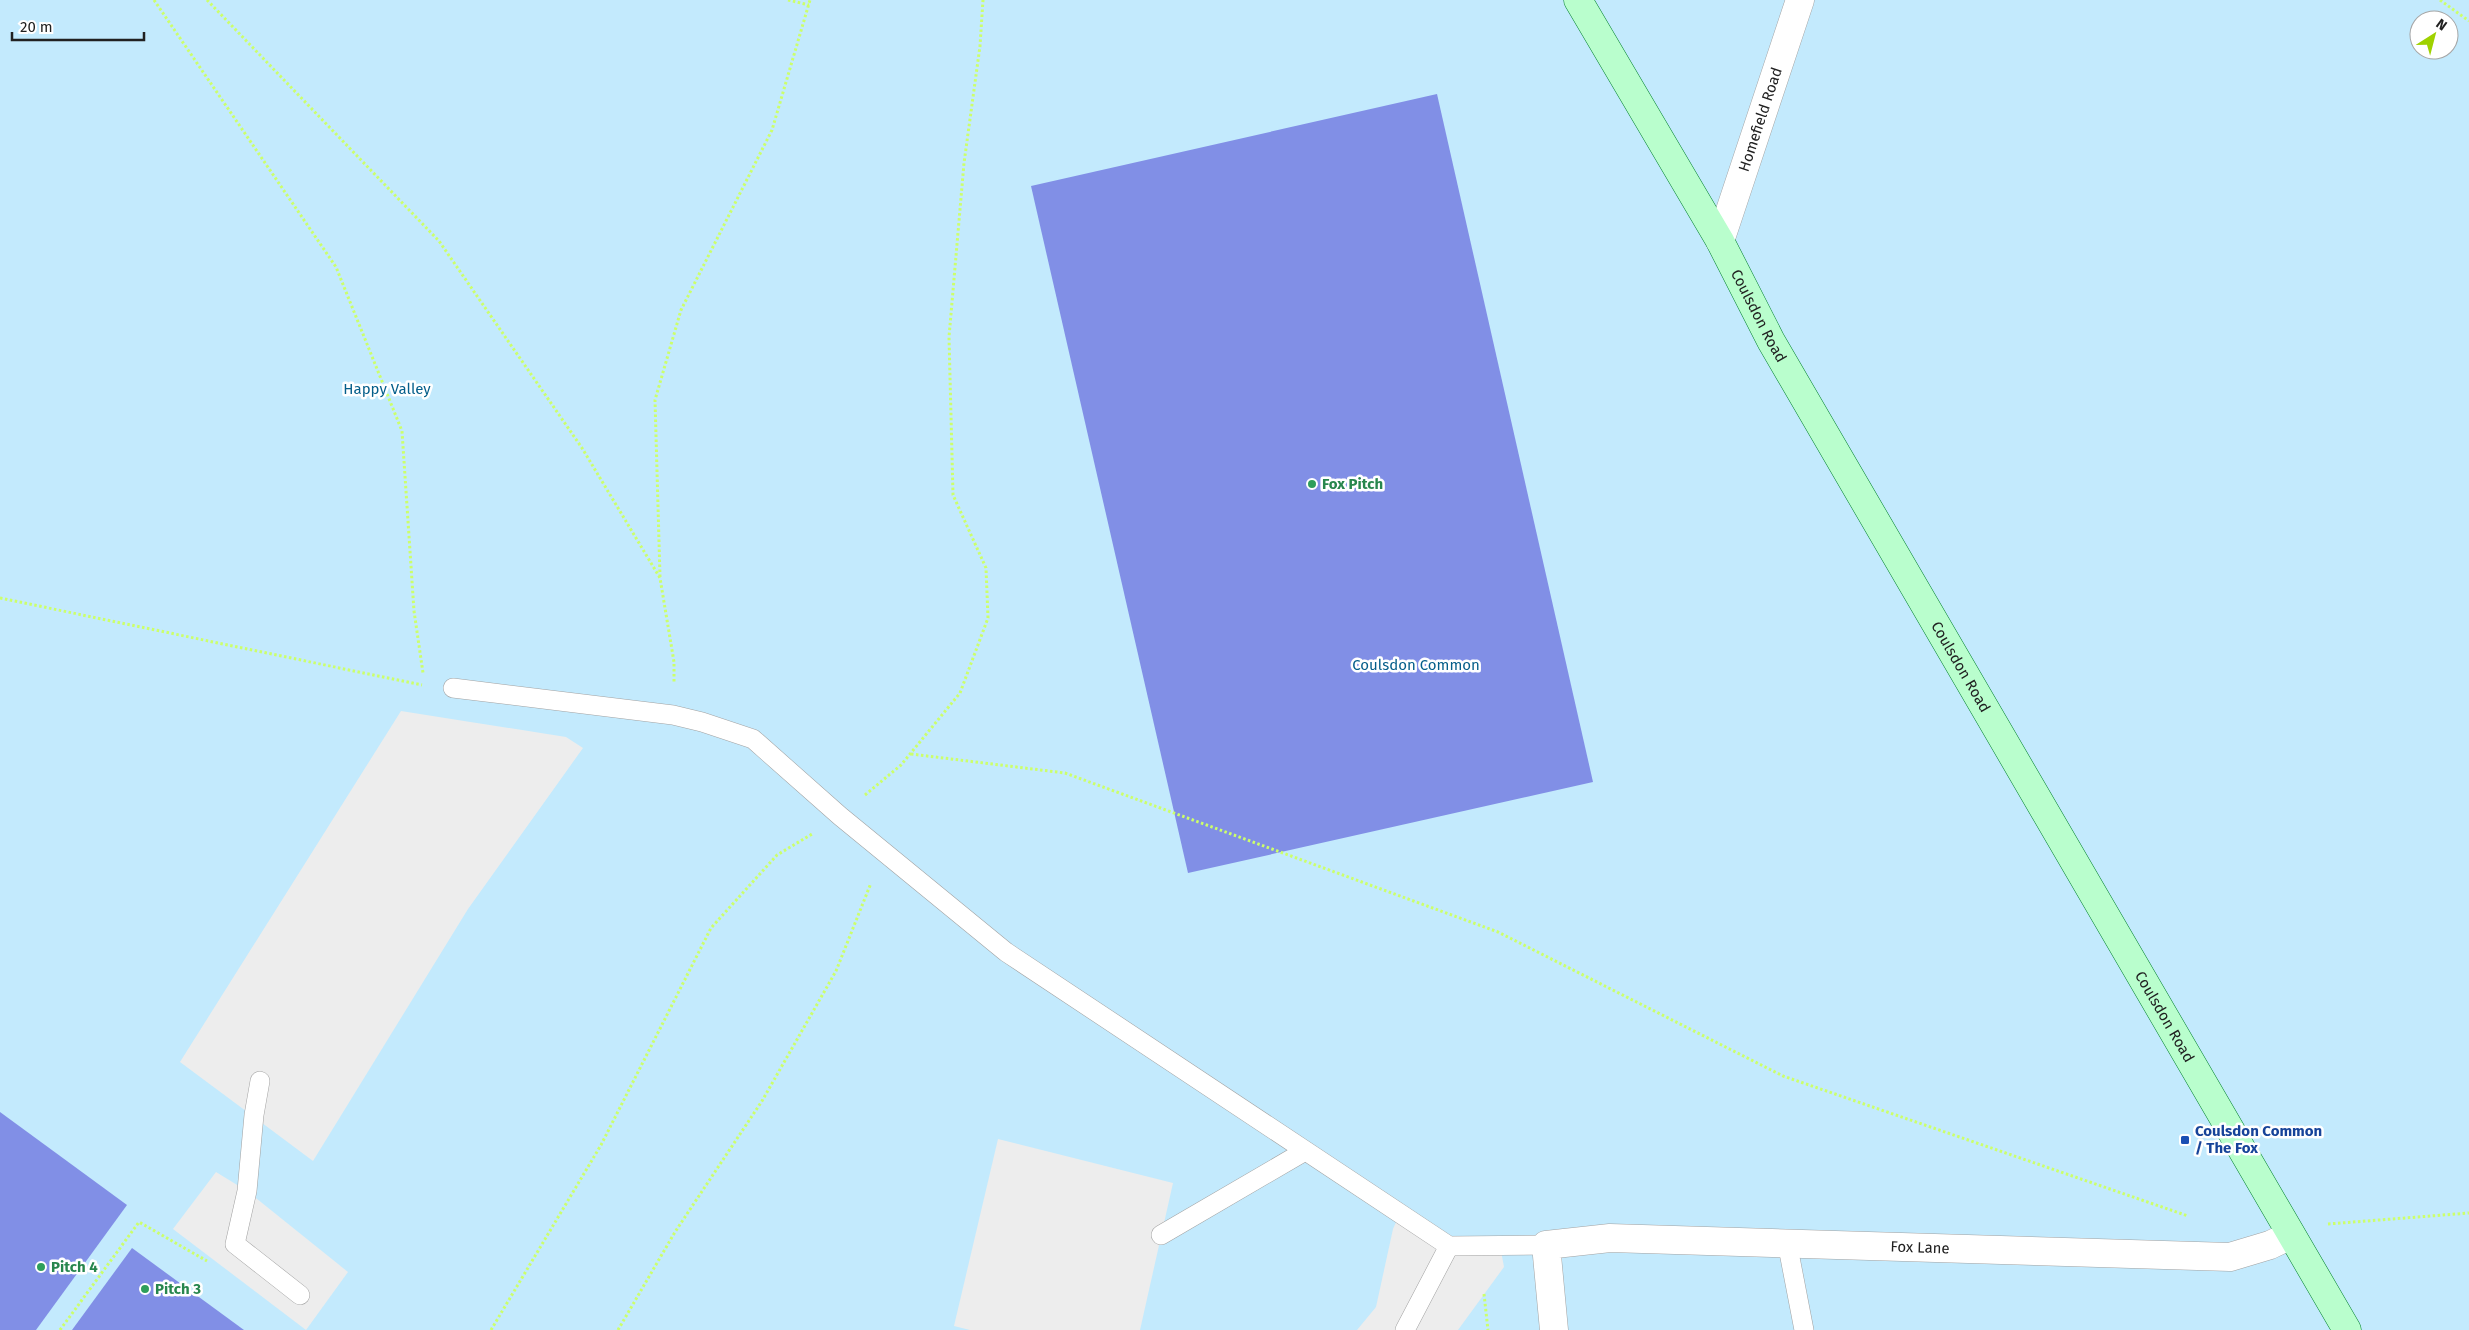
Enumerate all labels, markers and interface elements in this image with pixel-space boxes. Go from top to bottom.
scale bar [12,10,145,42]
north arrow [2409,10,2459,60]
text: N [2433,15,2450,34]
text: 20 m [20,18,53,36]
street label: Homefield Road [1735,65,1786,174]
street label: Coulsdon Road [1727,266,1790,366]
park label: Happy Valley [343,380,431,398]
place label: Fox Pitch [1322,475,1383,493]
marker: Fox Pitch [1306,478,1318,490]
street label: Coulsdon Road [1927,618,1994,715]
park label: Coulsdon Common [1352,656,1480,674]
street label: Coulsdon Road [2131,968,2198,1065]
place label: Coulsdon Common / The Fox [2195,1122,2322,1157]
marker: Coulsdon Common / The Fox [2179,1134,2191,1146]
street label: Fox Lane [1890,1238,1950,1257]
place label: Pitch 4 [51,1258,98,1276]
marker: Pitch 4 [35,1261,47,1273]
place label: Pitch 3 [155,1280,201,1298]
marker: Pitch 3 [139,1283,151,1295]

